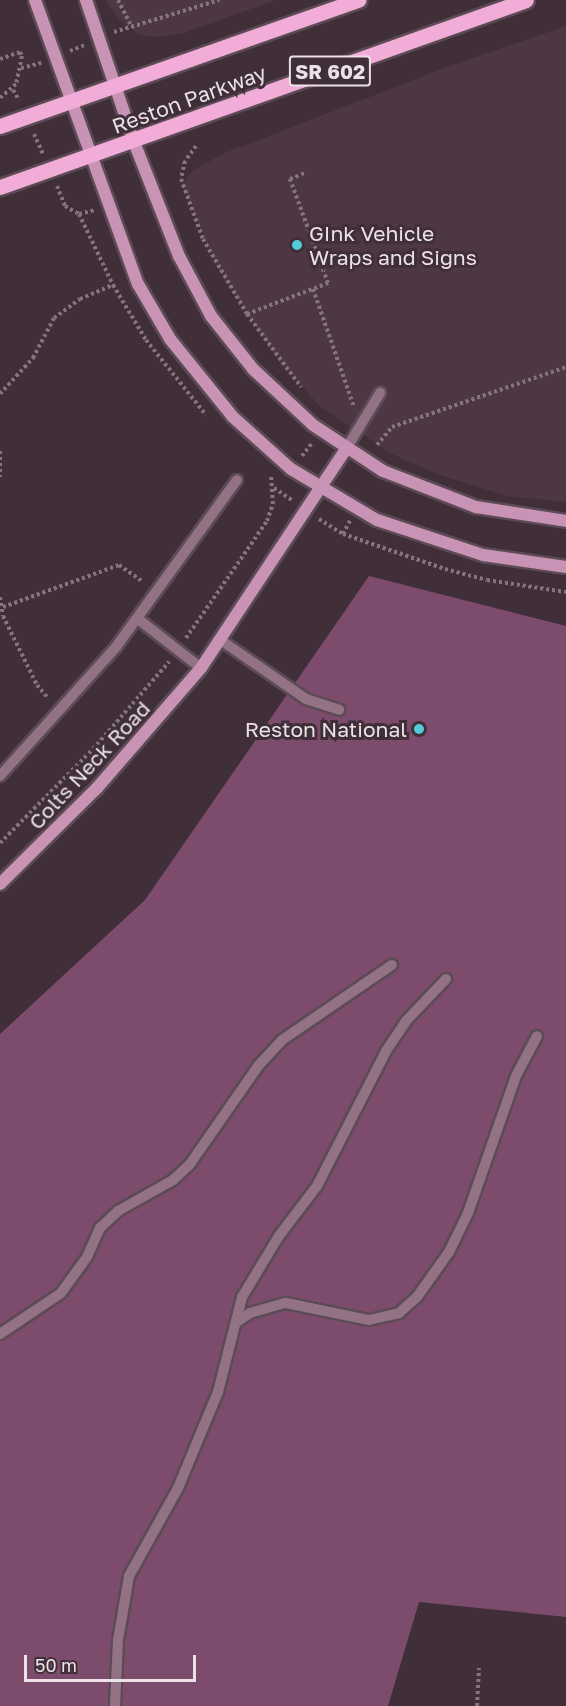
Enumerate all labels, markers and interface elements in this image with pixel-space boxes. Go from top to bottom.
road number: SR 602 [288,54,372,88]
street label: Reston Parkway [109,59,269,139]
place label: GInk Vehicle Wraps and Signs [309,220,477,270]
marker: GInk Vehicle Wraps and Signs [290,238,304,252]
street label: Colts Neck Road [23,696,155,834]
place label: Reston National [245,716,407,742]
marker: Reston National [412,722,426,736]
scale bar [27,1643,200,1681]
text: 50 m [35,1654,77,1676]

